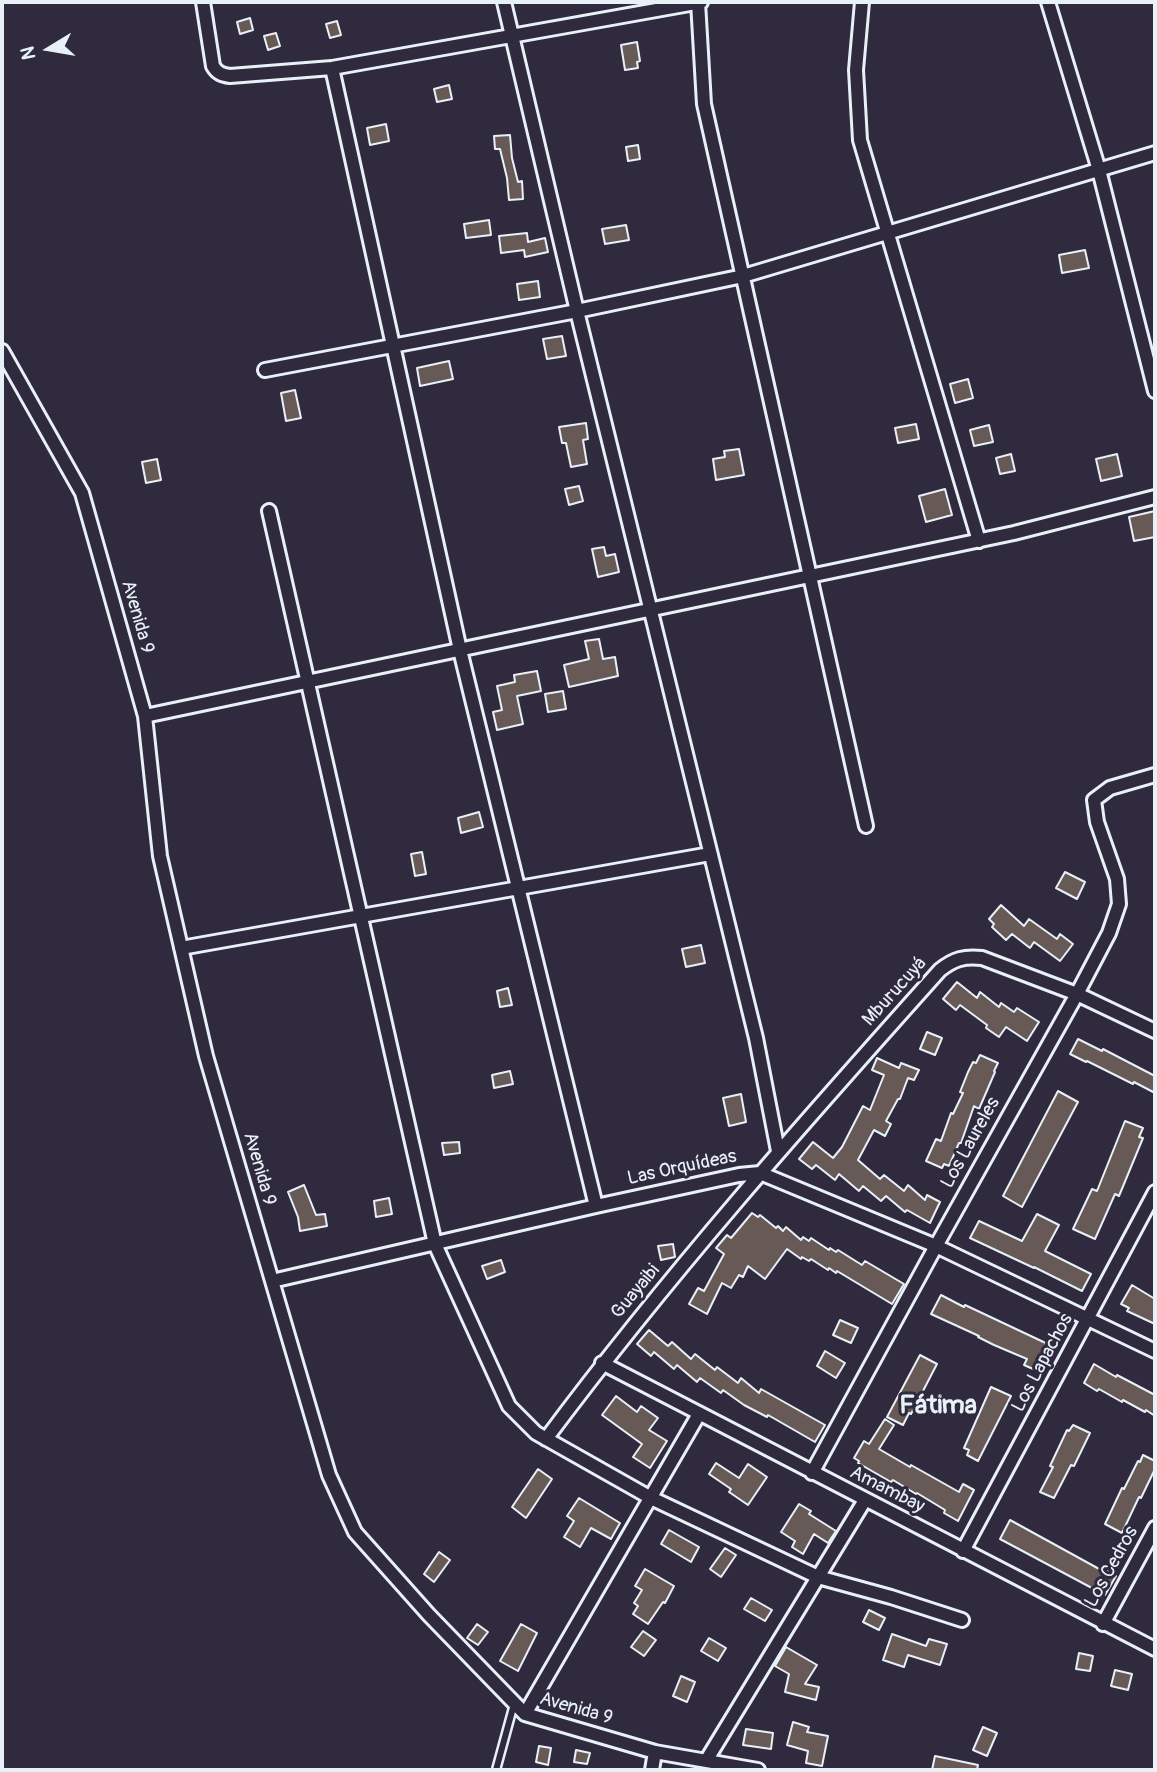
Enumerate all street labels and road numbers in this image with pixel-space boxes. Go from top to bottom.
street label: Avenida 9 [116,578,158,656]
street label: Mburucuyá [858,953,932,1031]
street label: Los Laureles [937,1094,1005,1192]
street label: Avenida 9 [238,1130,280,1208]
street label: Las Orquídeas [625,1145,739,1191]
street label: Guayaibi [607,1260,665,1324]
street label: Los Lapachos [1008,1310,1078,1416]
street label: Amambay [846,1461,928,1519]
street label: Los Cedros [1080,1523,1144,1611]
street label: Avenida 9 [537,1688,615,1730]

